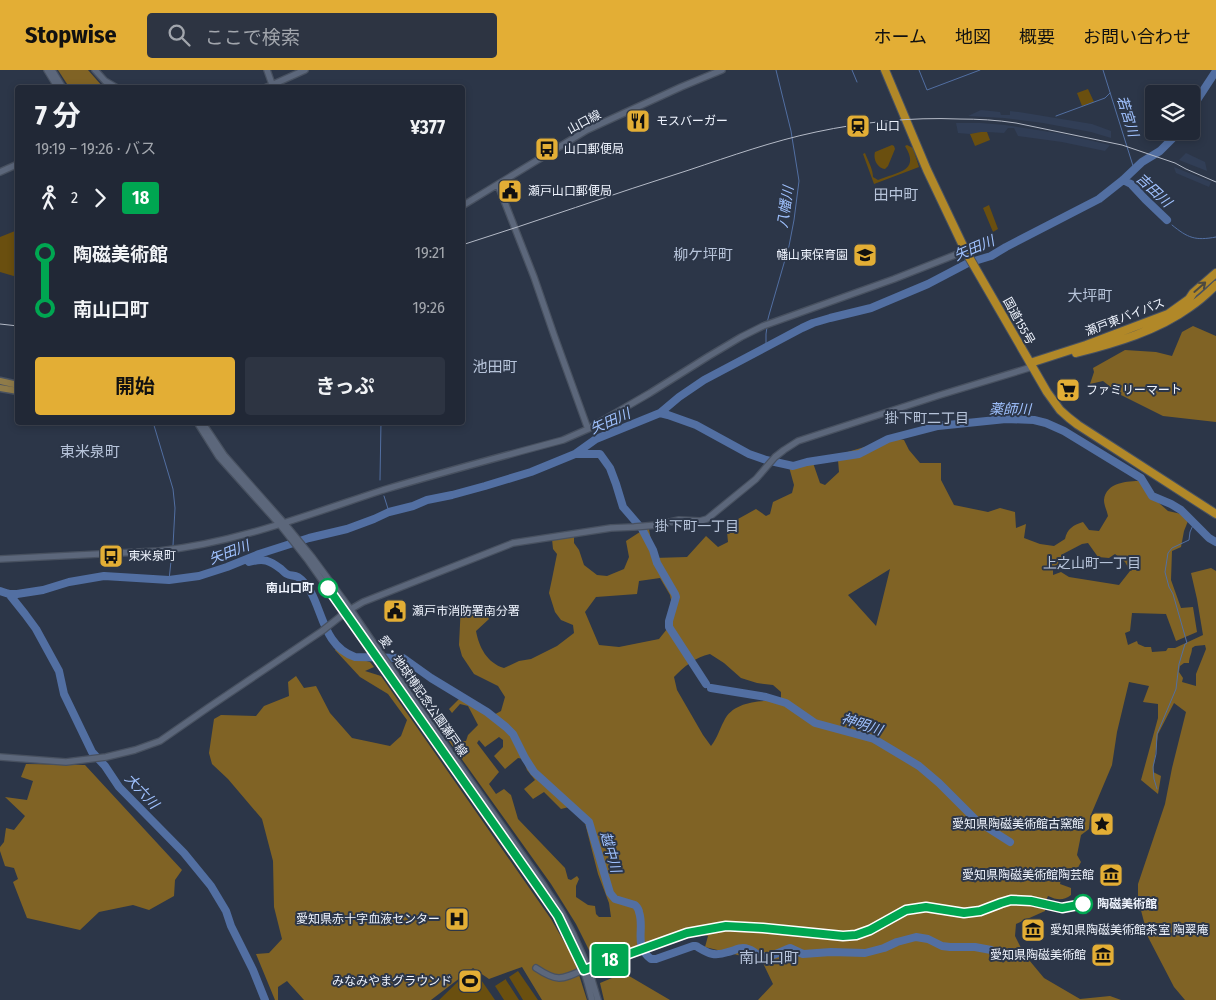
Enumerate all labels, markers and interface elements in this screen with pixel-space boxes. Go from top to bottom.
search box [147,13,497,58]
text: Stopwise [25,21,117,49]
icon: search [165,21,193,49]
text: ここで検索 [205,26,300,49]
text: ホーム [874,26,927,48]
text: 地図 [955,26,991,48]
text: 概要 [1019,26,1055,48]
text: お問い合わせ [1083,26,1191,48]
map controls [1145,85,1200,140]
button: layers [1145,85,1200,140]
water label: 若宮川 [1113,94,1142,141]
text: 7 分 [35,99,81,132]
street label: 山口線 [565,107,603,137]
restaurant icon: モスバーガー [625,108,651,134]
station icon: 山口 [845,113,871,139]
place label: モスバーガー [656,114,728,128]
text: ¥377 [410,116,445,139]
place label: 山口 [876,119,900,133]
bus stop icon: 山口郵便局 [534,136,560,162]
text: 19:19 – 19:26 · バス [35,139,156,158]
place label: 山口郵便局 [564,142,624,156]
water label: 吉田川 [1133,170,1176,212]
public building icon: 瀬戸山口郵便局 [497,178,523,204]
water label: 八幡川 [774,183,797,229]
icon: walk [35,184,63,212]
icon: forward [86,184,114,212]
place label: 瀬戸山口郵便局 [528,184,612,198]
district label: 田中町 [873,186,919,204]
text: 18 [132,187,149,209]
text: 2 [71,188,78,207]
water label: 矢田川 [952,232,999,264]
school or university icon: 幡山東保育園 [852,242,878,268]
text: 陶磁美術館 [73,243,168,266]
text: 19:21 [415,243,445,262]
district label: 柳ケ坪町 [673,246,733,264]
place label: 幡山東保育園 [776,248,848,262]
one-way arrow [1193,281,1206,293]
district label: 大坪町 [1067,287,1113,305]
street label: 国道155号 [1000,295,1038,347]
street label: 瀬戸東バイパス [1083,295,1167,339]
text: 南山口町 [73,298,149,321]
text: 19:26 [413,298,445,317]
button: 開始 [35,357,235,415]
button: きっぷ [245,357,445,415]
district label: 池田町 [472,358,518,376]
supermarket icon: ファミリーマート [1055,377,1081,403]
place label: ファミリーマート [1086,383,1182,397]
water label: 薬師川 [989,401,1033,418]
water label: 矢田川 [588,404,635,438]
district label: 掛下町二丁目 [885,410,969,427]
district label: 東米泉町 [60,443,120,461]
district label: 掛下町一丁目 [655,518,739,535]
water label: 矢田川 [207,536,254,568]
bus stop icon: 東米泉町 [98,543,124,569]
place label: 東米泉町 [128,549,176,563]
district label: 上之山町一丁目 [1043,555,1141,572]
marker: 南山口町 [318,578,338,598]
place label: 南山口町 [266,581,314,595]
public building icon: 瀬戸市消防署南分署 [382,598,408,624]
place label: 瀬戸市消防署南分署 [412,604,520,618]
street label: 愛・地球博記念公園瀬戸線 [376,633,470,759]
water label: 神明川 [839,710,886,740]
water label: 大六川 [121,770,164,814]
place icon: 愛知県陶磁美術館古窯館 [1089,811,1115,837]
place label: 愛知県陶磁美術館古窯館 [952,817,1084,831]
water label: 越中川 [597,830,625,877]
museum icon: 愛知県陶磁美術館陶芸館 [1098,862,1124,888]
place label: 愛知県陶磁美術館陶芸館 [962,868,1094,882]
marker: 陶磁美術館 [1073,894,1093,914]
place label: 陶磁美術館 [1097,897,1157,911]
hospital icon: 愛知県赤十字血液センター [444,906,470,932]
place label: 愛知県赤十字血液センター [296,912,440,926]
museum icon: 愛知県陶磁美術館茶室 陶翠庵 [1020,917,1046,943]
place label: 愛知県陶磁美術館茶室 陶翠庵 [1050,923,1209,937]
museum icon: 愛知県陶磁美術館 [1090,942,1116,968]
line badge: 18 [588,944,632,976]
place label: 愛知県陶磁美術館 [990,948,1086,962]
text: 18 [601,949,619,971]
district label: 南山口町 [739,949,799,967]
sports icon: みなみやまグラウンド [457,968,483,994]
place label: みなみやまグラウンド [332,974,452,988]

